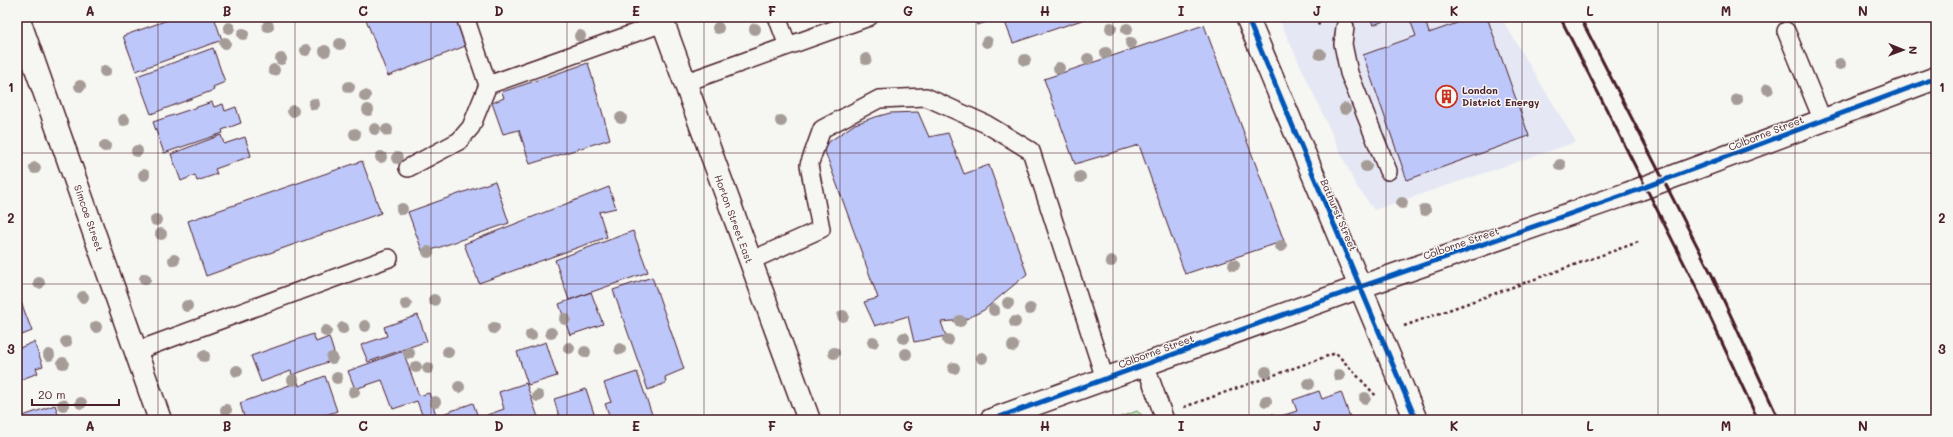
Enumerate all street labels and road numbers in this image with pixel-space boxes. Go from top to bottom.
street label: Colborne Street [1726,112,1806,154]
street label: Horton Street East [711,173,757,265]
street label: Bathurst Street [1317,177,1361,253]
street label: Simcoe Street [71,183,107,253]
street label: Colborne Street [1421,223,1501,263]
street label: Colborne Street [1116,331,1196,371]

